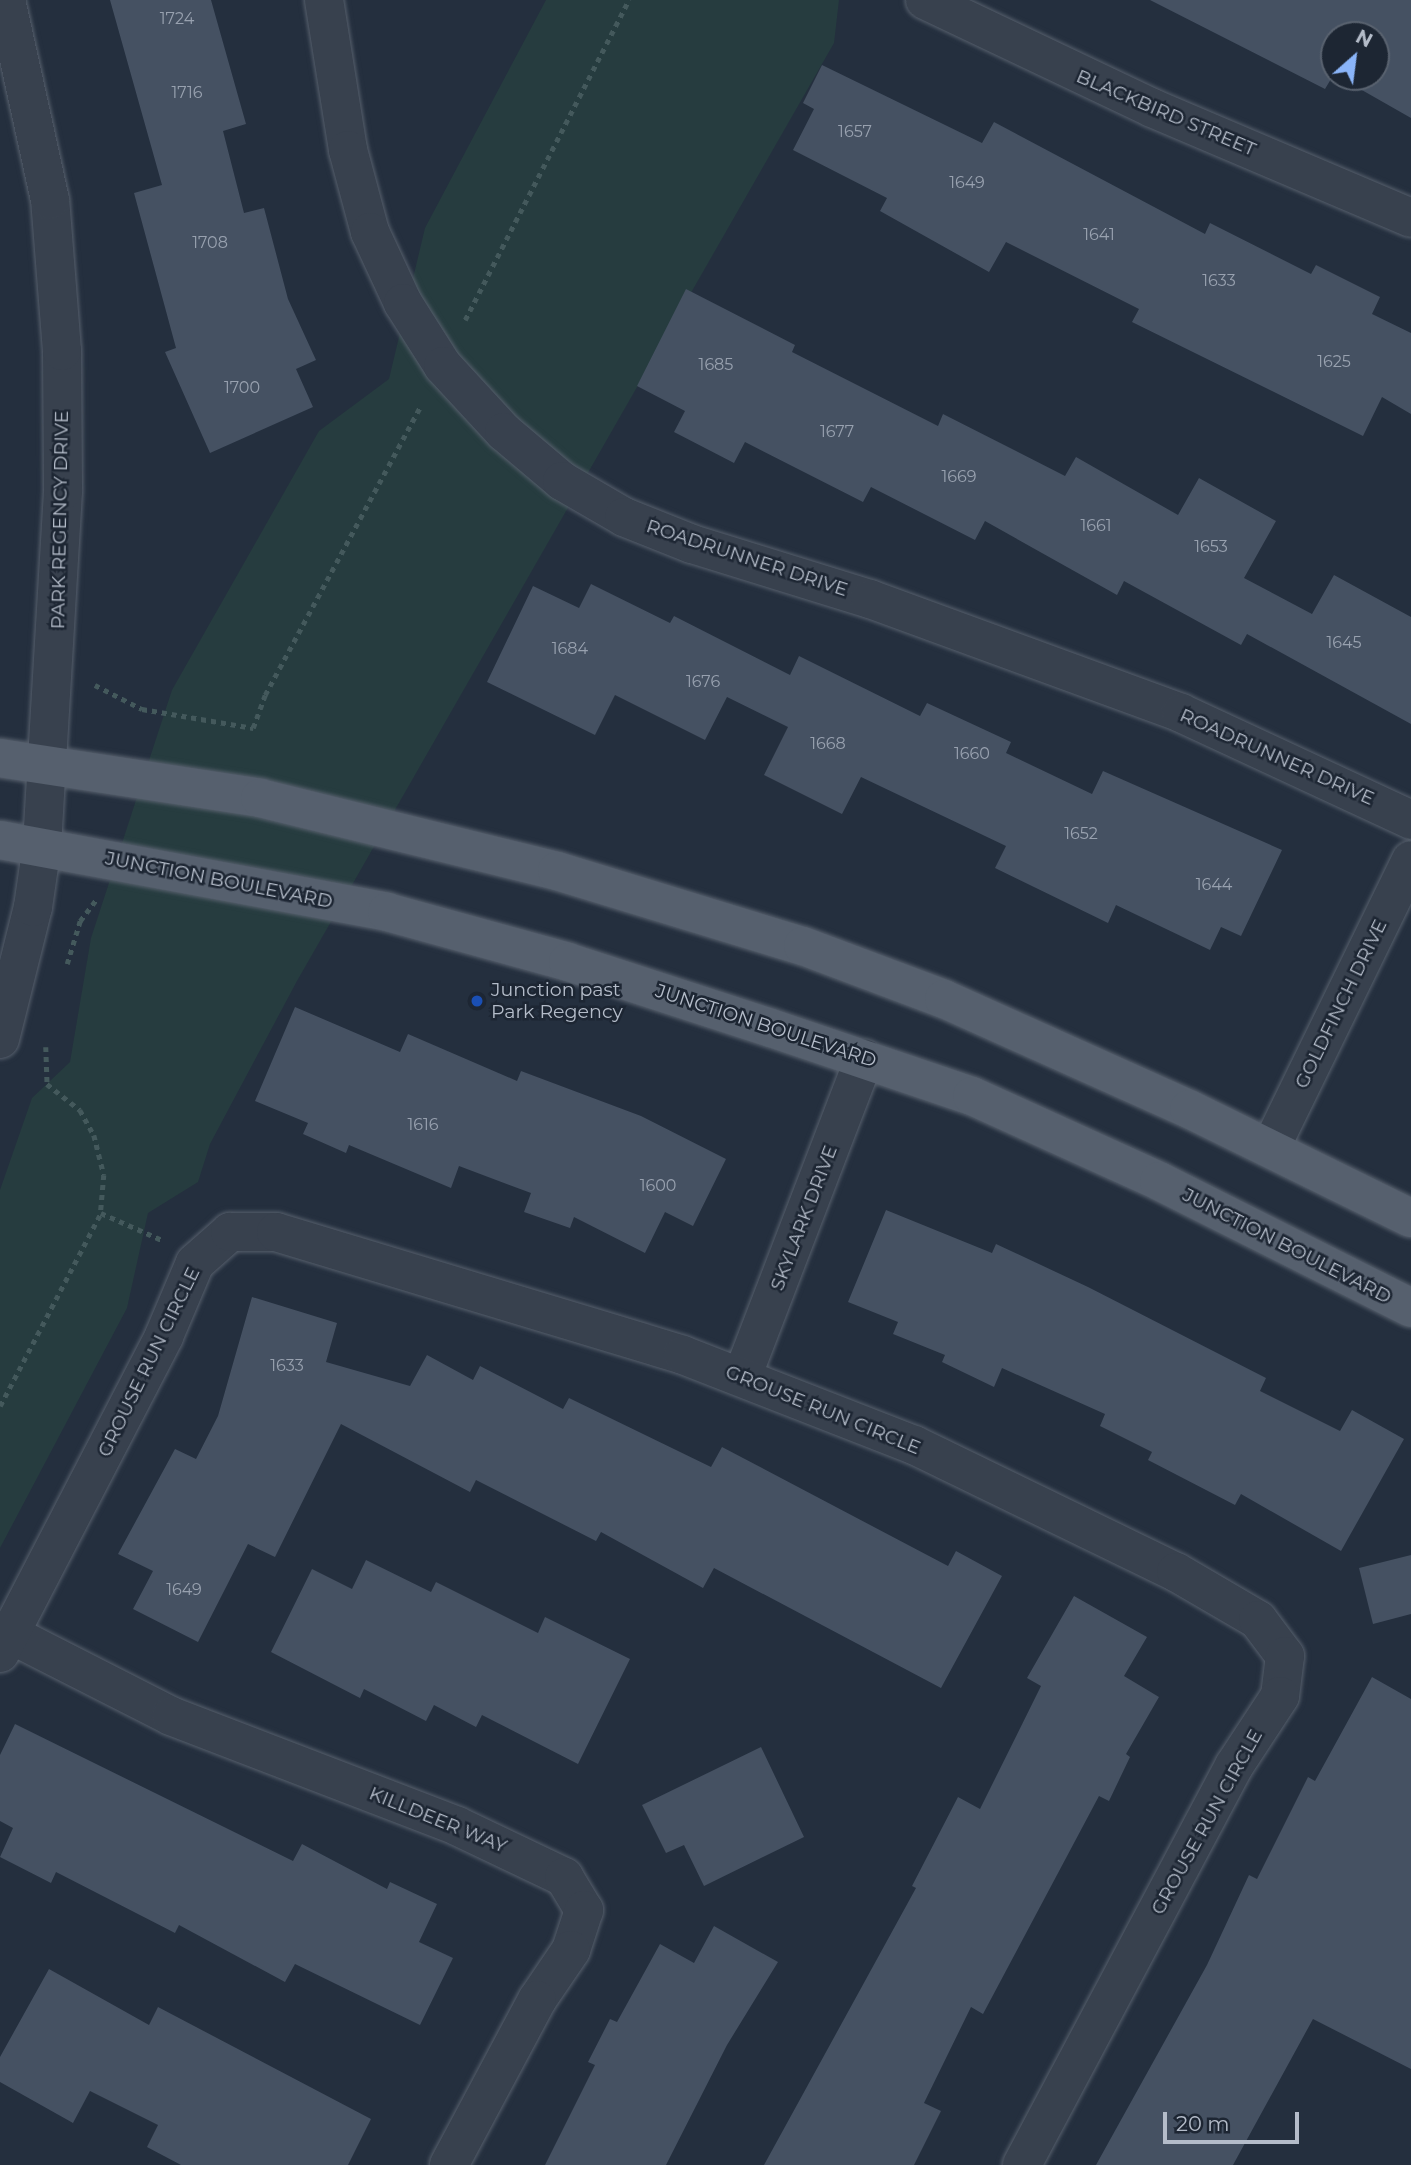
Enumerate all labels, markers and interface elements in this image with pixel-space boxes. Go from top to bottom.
house number: 1724 [160,9,194,29]
north arrow [1320,21,1390,91]
text: N [1352,25,1376,53]
street label: BLACKBIRD STREET [1073,65,1259,161]
house number: 1716 [172,83,202,103]
house number: 1657 [838,122,872,142]
house number: 1649 [949,173,985,193]
house number: 1641 [1083,225,1115,245]
house number: 1708 [192,233,228,253]
house number: 1633 [1202,271,1236,291]
house number: 1625 [1317,352,1351,372]
house number: 1685 [699,355,733,375]
house number: 1700 [224,378,260,398]
street label: PARK REGENCY DRIVE [47,410,73,630]
house number: 1677 [820,422,854,442]
house number: 1669 [941,467,977,487]
street label: ROADRUNNER DRIVE [643,515,851,601]
house number: 1661 [1080,516,1112,536]
house number: 1653 [1194,537,1228,557]
house number: 1645 [1326,633,1362,653]
house number: 1684 [552,639,588,659]
house number: 1676 [686,672,720,692]
street label: ROADRUNNER DRIVE [1176,704,1378,810]
house number: 1668 [810,734,846,754]
house number: 1660 [954,744,990,764]
house number: 1652 [1064,824,1098,844]
street label: JUNCTION BOULEVARD [104,847,334,913]
house number: 1644 [1196,875,1232,895]
street label: GOLDFINCH DRIVE [1290,916,1392,1092]
place label: Junction past Park Regency [491,979,623,1023]
street label: JUNCTION BOULEVARD [653,979,879,1073]
marker: Junction past Park Regency [469,993,485,1009]
house number: 1616 [407,1115,439,1135]
street label: SKYLARK DRIVE [766,1142,842,1294]
house number: 1600 [640,1176,676,1196]
street label: JUNCTION BOULEVARD [1179,1183,1395,1309]
street label: GROUSE RUN CIRCLE [93,1263,205,1461]
house number: 1633 [270,1356,304,1376]
street label: GROUSE RUN CIRCLE [722,1360,924,1460]
house number: 1649 [166,1580,202,1600]
street label: GROUSE RUN CIRCLE [1147,1725,1267,1919]
street label: KILLDEER WAY [366,1782,510,1858]
scale bar [1166,2098,1302,2142]
text: 20 m [1176,2111,1230,2136]

